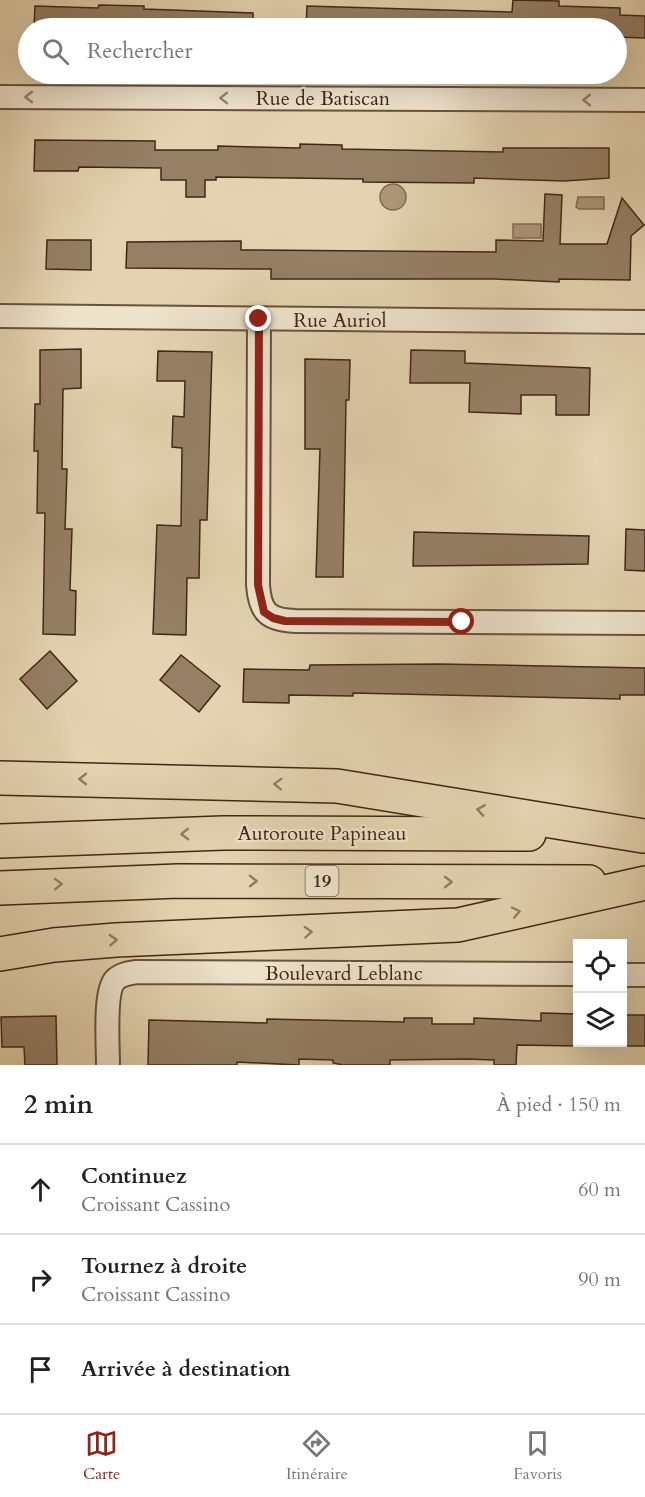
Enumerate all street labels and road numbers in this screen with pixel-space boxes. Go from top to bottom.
street label: Rue de Batiscan [256,85,391,112]
street label: Rue Auriol [293,307,387,334]
street label: Autoroute Papineau [238,820,407,847]
road number: 19 [306,866,338,896]
street label: Boulevard Leblanc [265,960,423,987]

